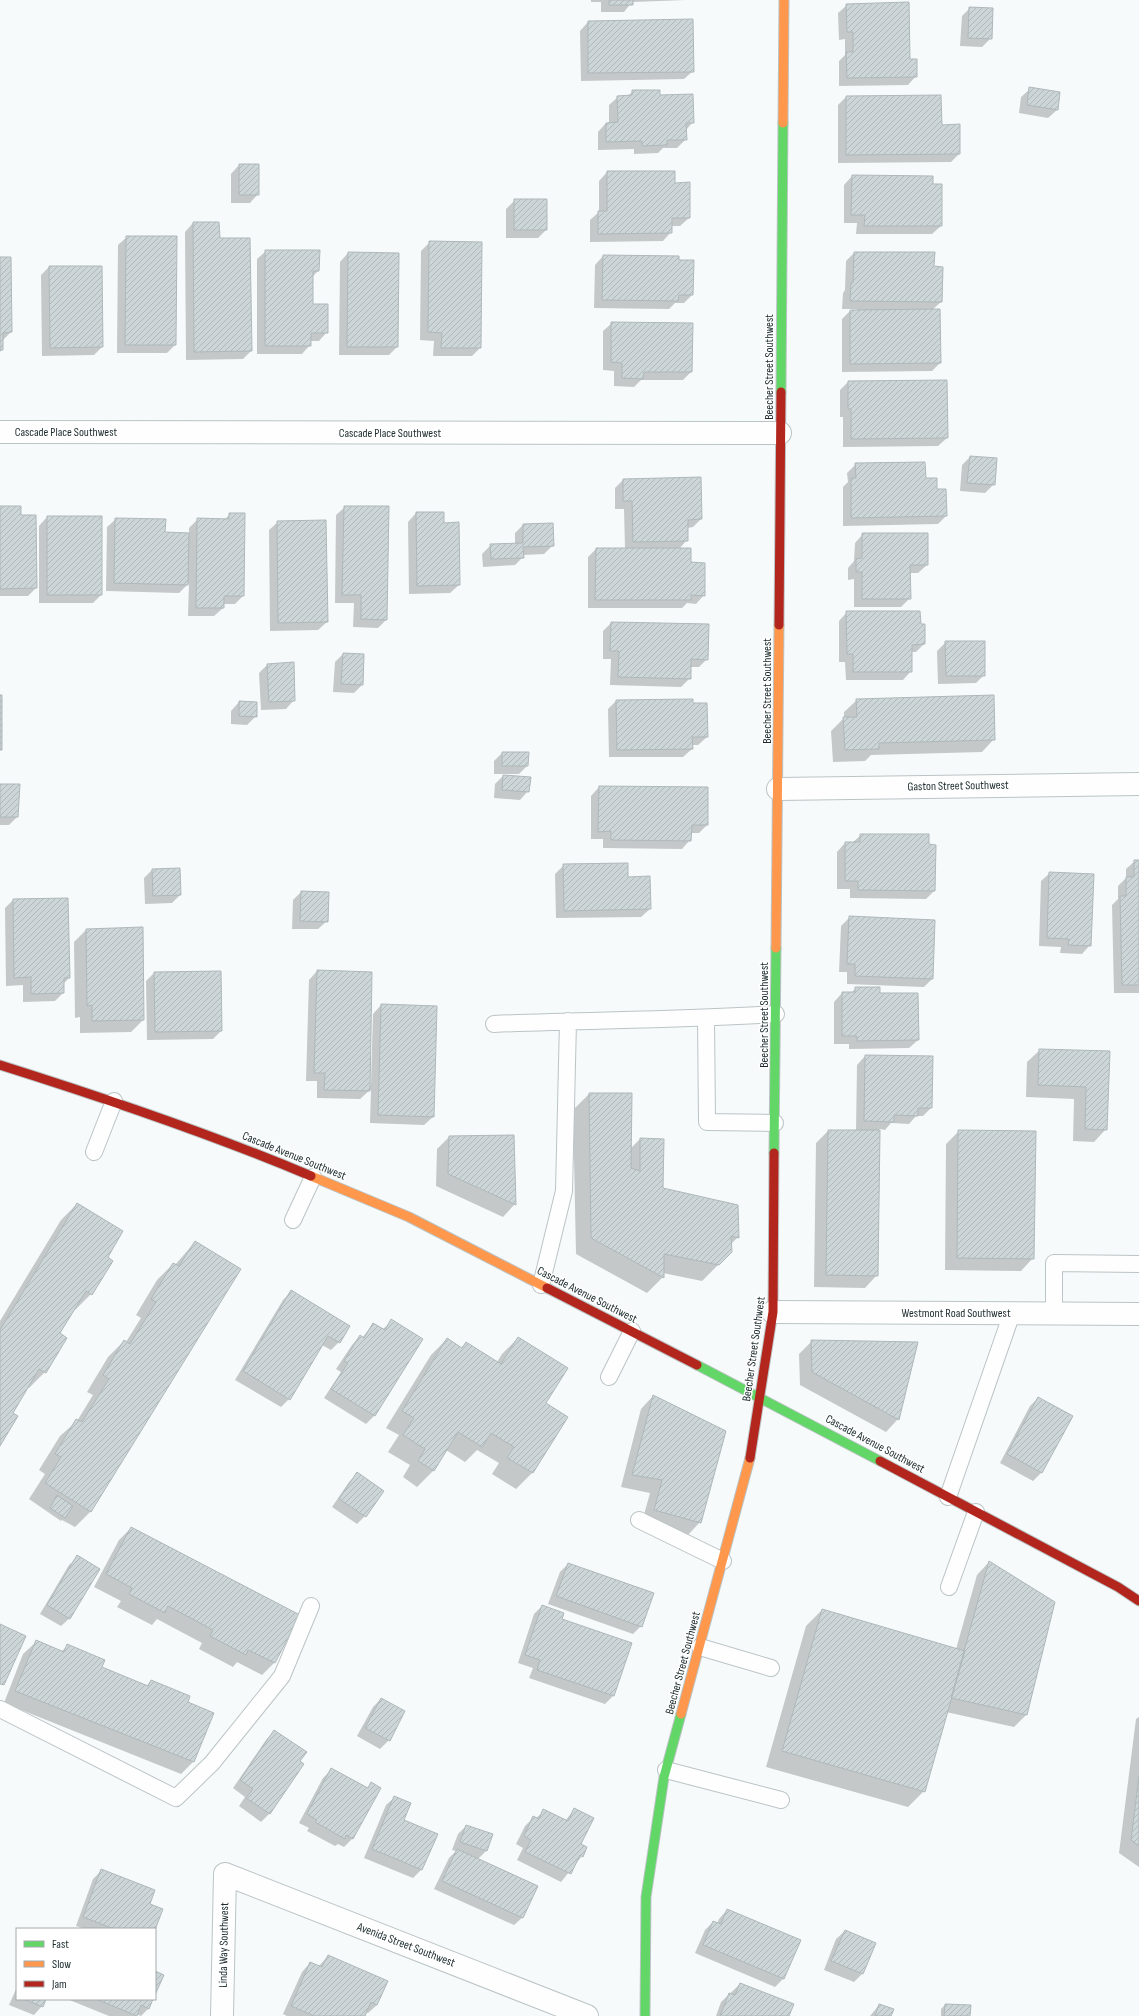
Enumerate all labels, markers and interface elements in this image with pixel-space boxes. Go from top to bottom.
street label: Beecher Street Southwest [762,314,777,420]
street label: Cascade Place Southwest [15,425,118,440]
street label: Cascade Place Southwest [339,426,442,441]
street label: Beecher Street Southwest [760,638,775,744]
street label: Gaston Street Southwest [907,778,1009,794]
street label: Beecher Street Southwest [757,962,772,1068]
street label: Cascade Avenue Southwest [240,1128,348,1184]
street label: Cascade Avenue Southwest [534,1263,640,1327]
street label: Beecher Street Southwest [739,1295,769,1402]
street label: Westmont Road Southwest [901,1306,1011,1321]
street label: Cascade Avenue Southwest [823,1412,927,1477]
street label: Beecher Street Southwest [662,1610,704,1716]
street label: Linda Way Southwest [216,1902,232,1988]
street label: Avenida Street Southwest [354,1919,457,1971]
legend [16,1928,156,2000]
text: Fast [52,1937,69,1952]
text: Slow [52,1957,71,1972]
text: Jam [51,1977,67,1992]

